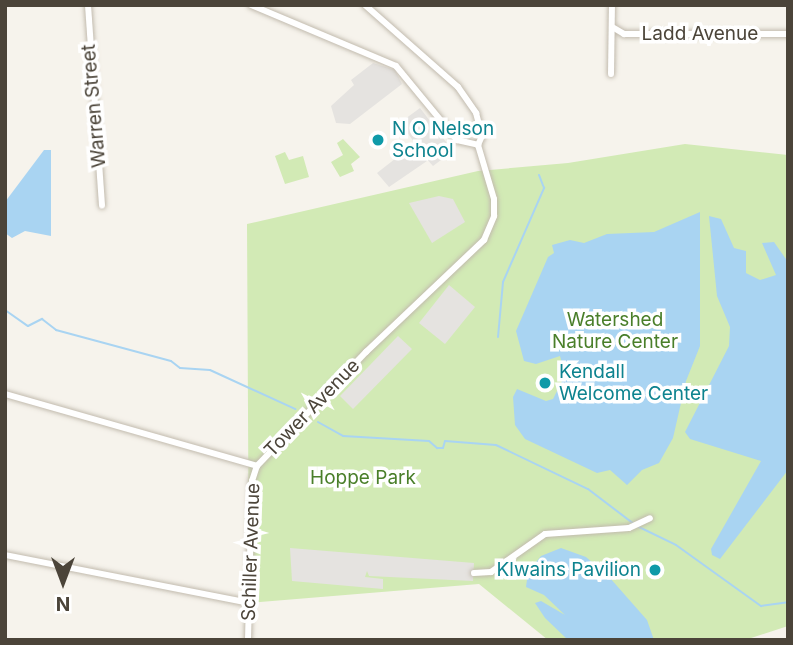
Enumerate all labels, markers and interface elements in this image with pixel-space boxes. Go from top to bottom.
street label: Ladd Avenue [642,23,758,45]
street label: Warren Street [77,43,111,169]
place label: N O Nelson School [392,118,494,162]
marker: N O Nelson School [370,132,386,148]
park label: Watershed Nature Center [552,309,678,353]
street label: Tower Avenue [260,354,364,462]
place label: Kendall Welcome Center [559,361,708,405]
marker: Kendall Welcome Center [537,375,553,391]
park label: Hoppe Park [310,467,416,489]
street label: Schiller Avenue [237,482,265,622]
north arrow [28,547,98,617]
place label: Klwains Pavilion [497,559,641,581]
marker: Klwains Pavilion [647,562,663,578]
text: N [56,592,70,615]

